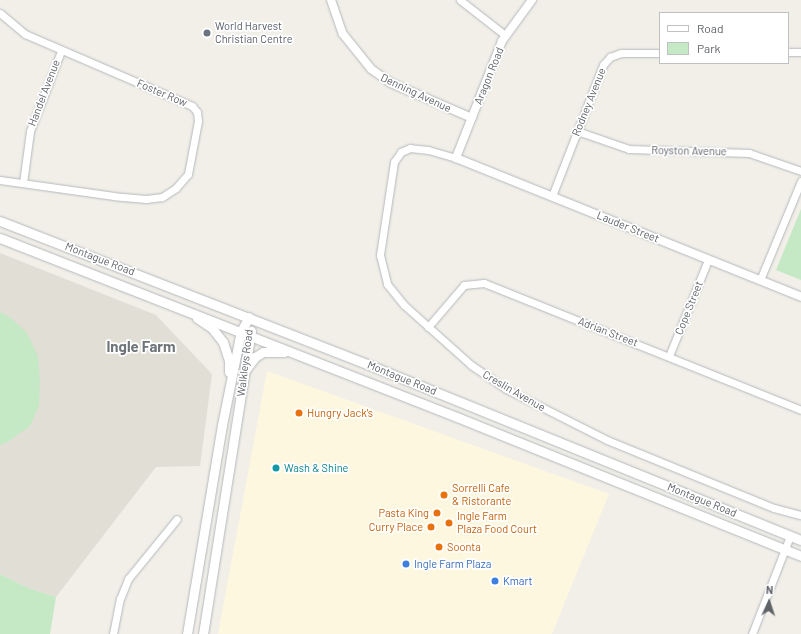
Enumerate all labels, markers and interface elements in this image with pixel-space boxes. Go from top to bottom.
legend [659,12,789,64]
place label: World Harvest Christian Centre [215,20,293,46]
text: Road [697,21,724,35]
marker: World Harvest Christian Centre [202,28,212,38]
text: Park [697,41,721,55]
street label: Aragon Road [472,45,506,107]
street label: Handel Avenue [25,58,63,128]
street label: Rodney Avenue [569,66,609,138]
street label: Denning Avenue [379,71,453,115]
street label: Foster Row [135,76,189,110]
street label: Royston Avenue [651,144,727,158]
street label: Lauder Street [595,209,661,245]
street label: Montague Road [63,240,137,278]
street label: Cope Street [672,279,706,337]
street label: Adrian Street [576,315,640,349]
street label: Walkleys Road [234,329,256,397]
district label: Ingle Farm [106,338,176,356]
street label: Montague Road [365,358,439,398]
street label: Creslin Avenue [480,368,548,414]
place label: Hungry Jack's [307,406,373,420]
marker: Hungry Jack's [294,408,304,418]
place label: Wash & Shine [284,461,348,475]
marker: Wash & Shine [271,463,281,473]
street label: Montague Road [665,480,739,520]
place label: Sorrelli Cafe & Ristorante [452,482,511,508]
marker: Sorrelli Cafe & Ristorante [439,490,449,500]
place label: Pasta King [378,506,429,520]
marker: Pasta King [432,508,442,518]
place label: Ingle Farm Plaza Food Court [457,510,537,536]
marker: Ingle Farm Plaza Food Court [444,518,454,528]
place label: Curry Place [369,520,423,534]
marker: Curry Place [426,522,436,532]
place label: Soonta [447,540,481,554]
marker: Soonta [434,542,444,552]
place label: Ingle Farm Plaza [414,557,491,571]
marker: Ingle Farm Plaza [401,559,411,569]
place label: Kmart [503,574,533,588]
marker: Kmart [490,576,500,586]
north arrow [749,582,789,622]
text: N [766,583,774,596]

